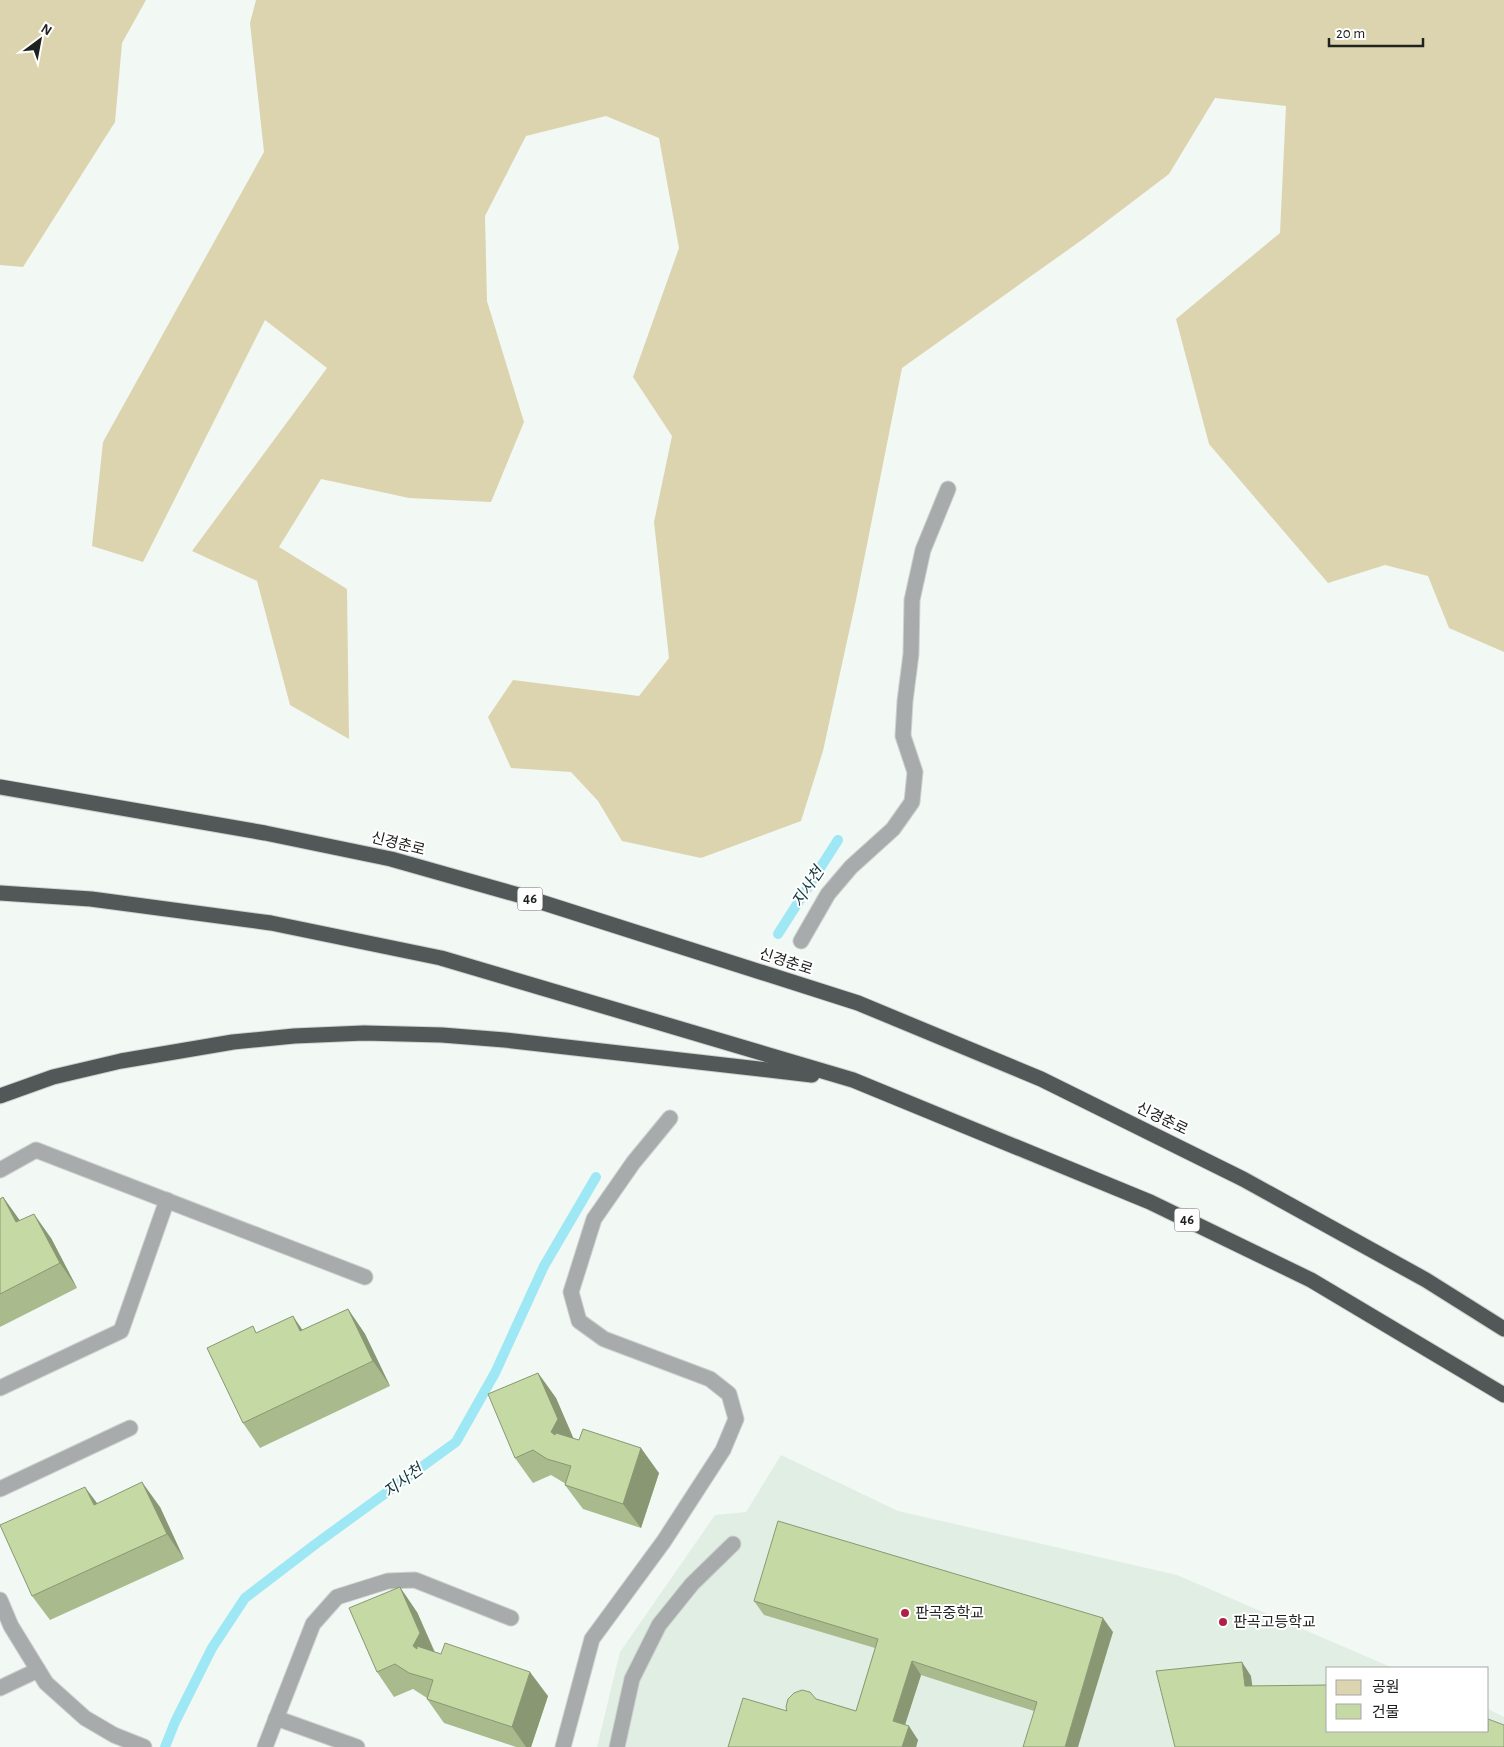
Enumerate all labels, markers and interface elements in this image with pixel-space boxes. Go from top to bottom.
north arrow [15,15,65,65]
scale bar [1329,15,1423,47]
text: N [39,21,54,38]
text: 20 m [1336,26,1365,41]
street label: 신경춘로 [369,829,427,858]
water label: 지사천 [788,862,828,910]
road number: 46 [518,888,542,911]
street label: 신경춘로 [757,945,815,978]
street label: 신경춘로 [1134,1099,1191,1138]
road number: 46 [1174,1208,1200,1232]
water label: 지사천 [380,1459,427,1501]
place label: 판곡중학교 [915,1604,984,1621]
marker: 판곡중학교 [899,1607,911,1619]
place label: 판곡고등학교 [1233,1613,1316,1630]
marker: 판곡고등학교 [1217,1616,1229,1628]
legend [1326,1667,1489,1732]
text: 공원 [1372,1679,1400,1695]
text: 건물 [1372,1704,1400,1720]

